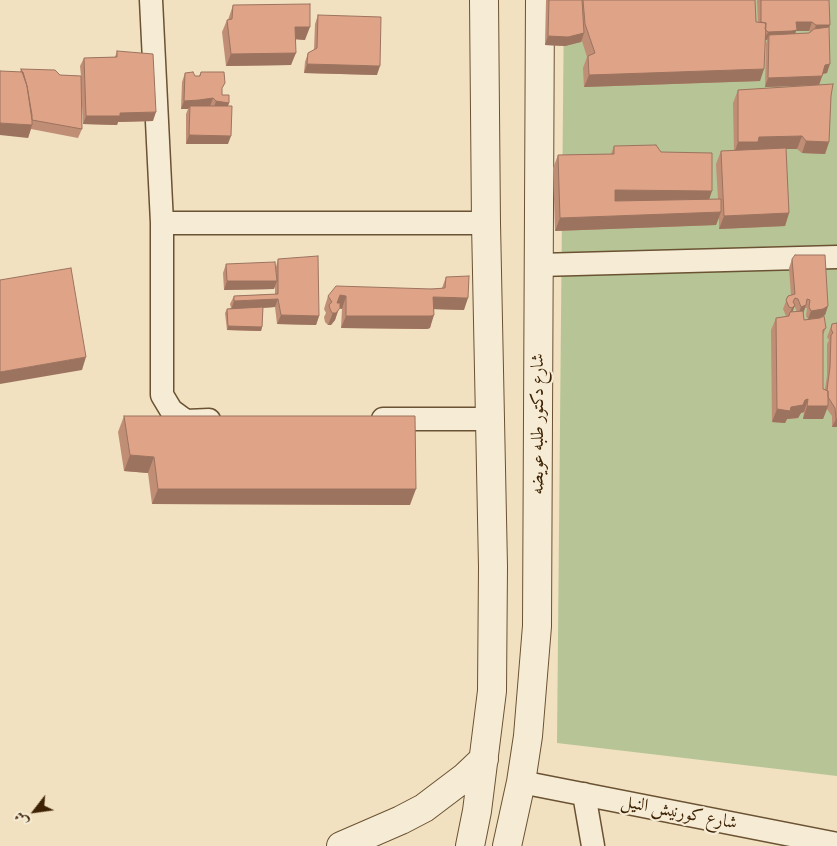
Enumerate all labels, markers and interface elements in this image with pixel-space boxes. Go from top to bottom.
street label: شارع دكتور طلبه عويضه [528,353,550,495]
north arrow [10,786,60,836]
street label: شارع كورنيش النيل [619,791,739,835]
text: ش [10,808,33,830]

